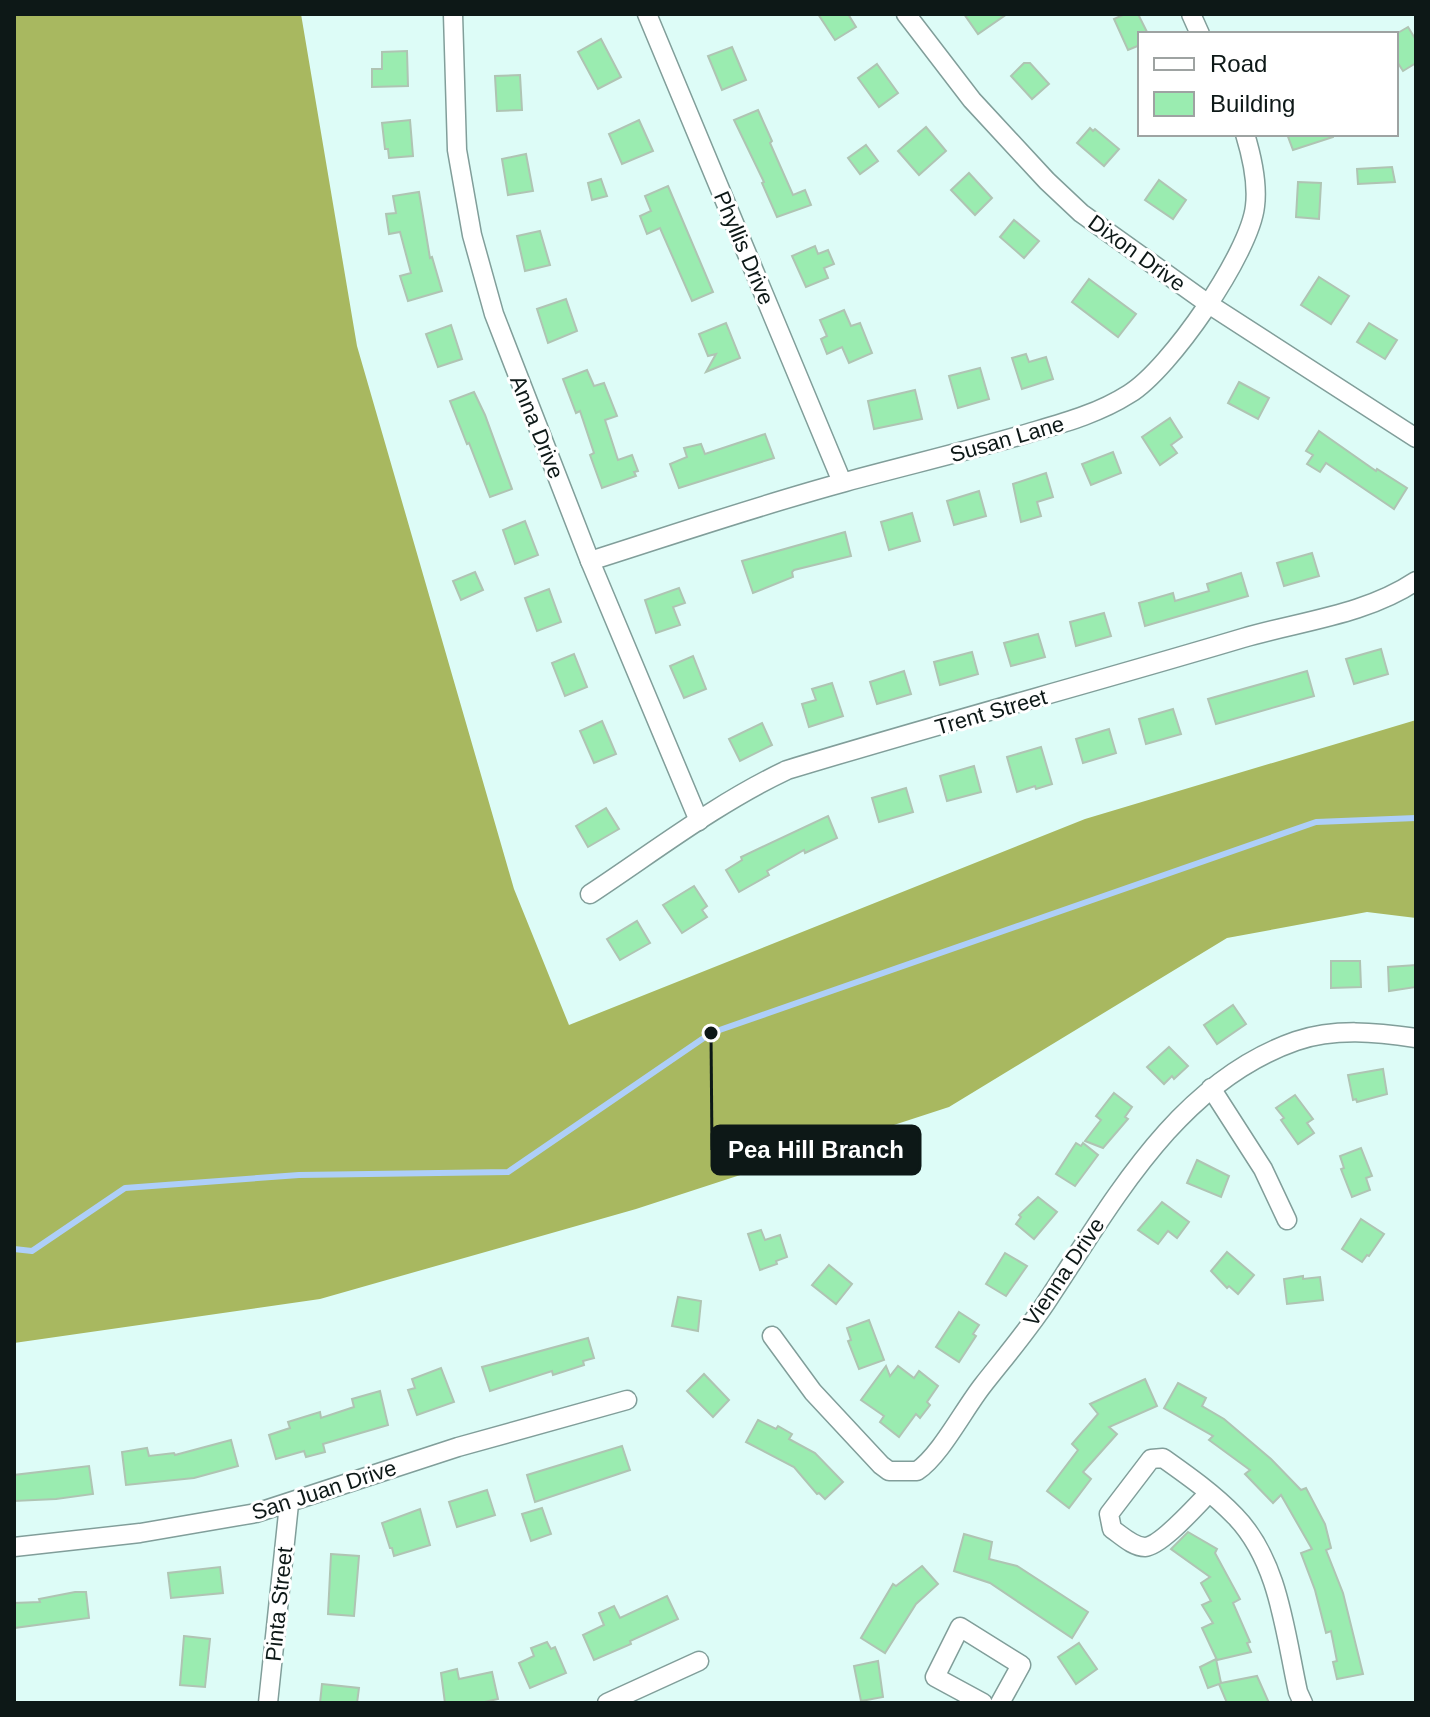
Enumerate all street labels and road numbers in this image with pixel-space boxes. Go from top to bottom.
street label: Phyllis Drive [709,187,779,309]
street label: Dixon Drive [1084,209,1190,297]
street label: Anna Drive [505,372,569,482]
street label: Susan Lane [947,411,1067,467]
street label: Trent Street [932,684,1050,740]
street label: Vienna Drive [1019,1213,1109,1331]
street label: San Juan Drive [249,1455,399,1525]
street label: Pinta Street [261,1546,297,1662]

